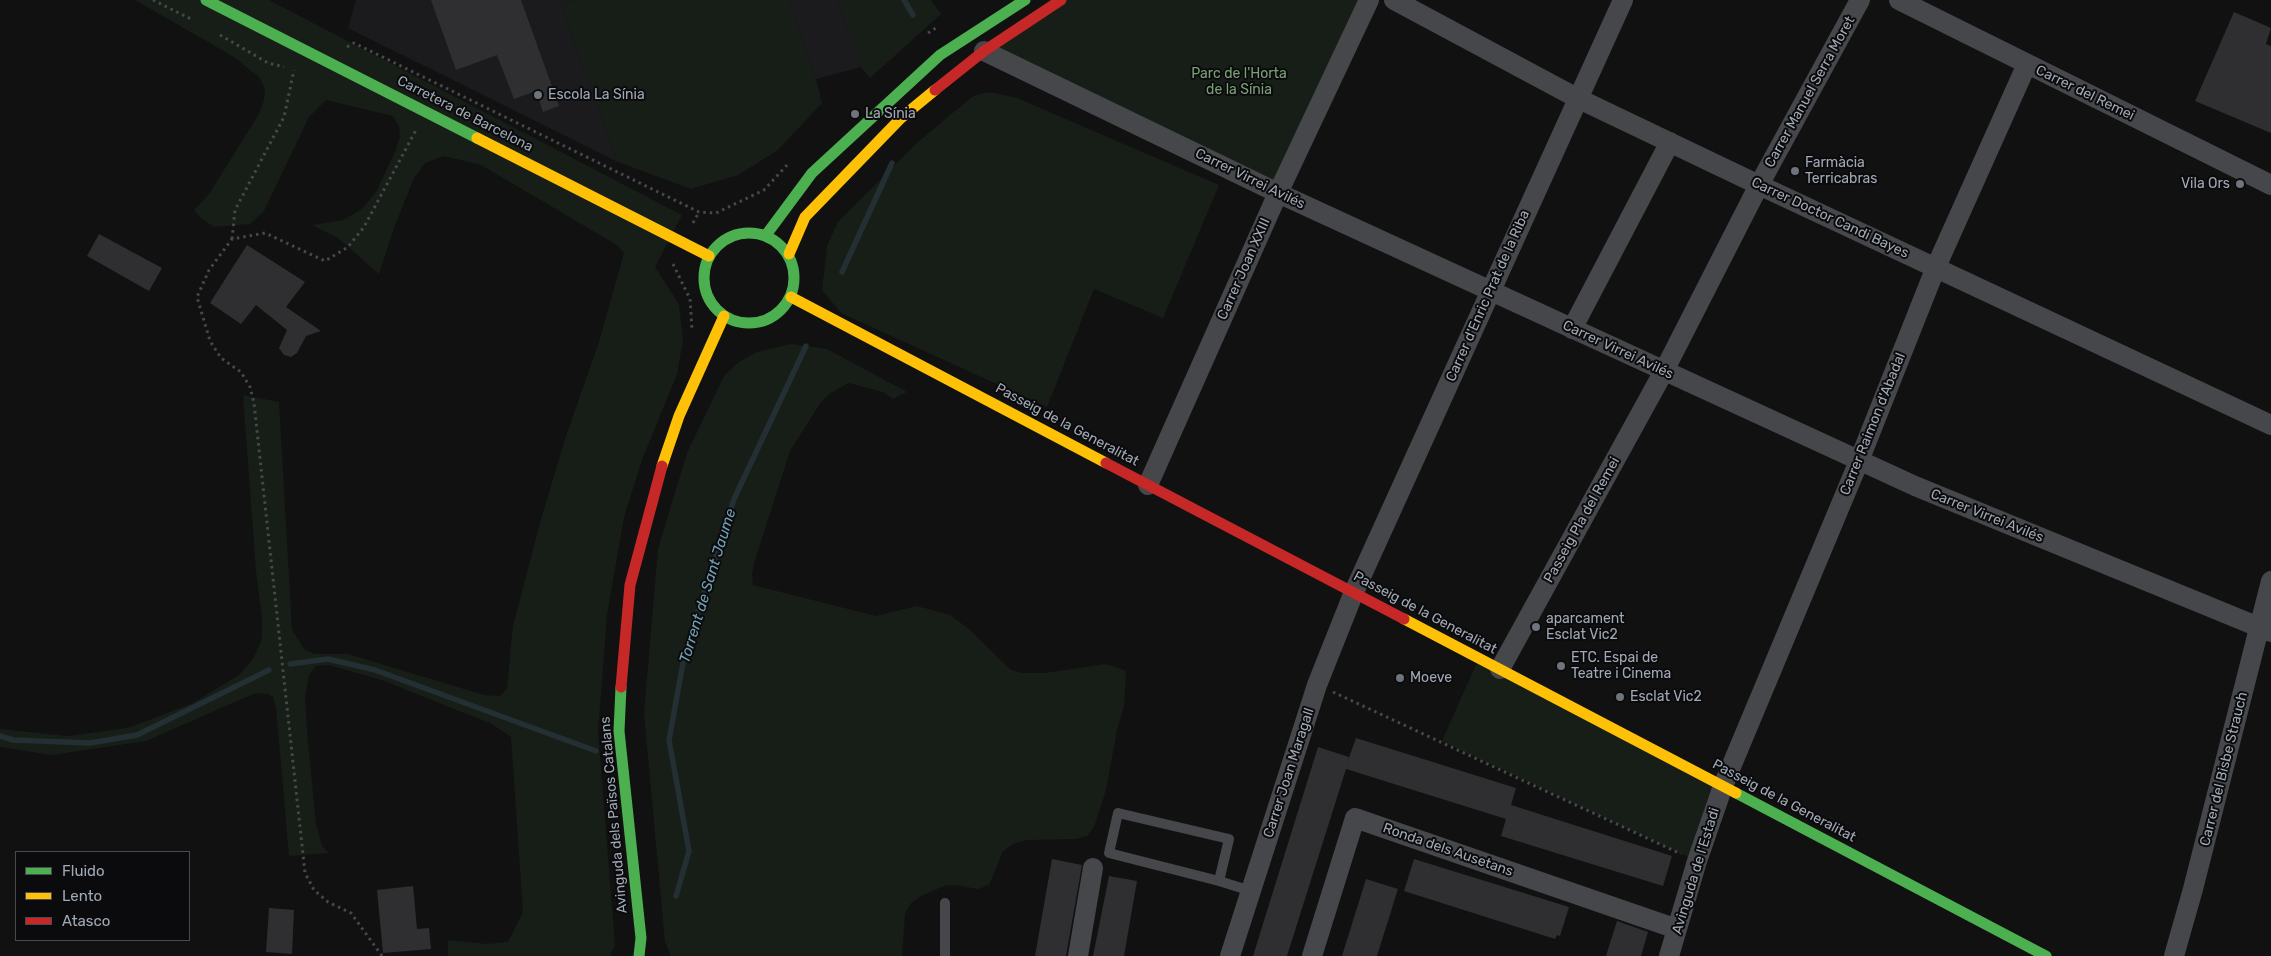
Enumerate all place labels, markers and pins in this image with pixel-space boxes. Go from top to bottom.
place label: Escola La Sínia [548,87,645,103]
marker: Escola La Sínia [532,89,544,101]
place label: La Sínia [865,106,916,122]
marker: La Sínia [849,108,861,120]
place label: Farmàcia Terricabras [1805,155,1877,188]
marker: Farmàcia Terricabras [1789,165,1801,177]
place label: Vila Ors [2181,176,2230,192]
marker: Vila Ors [2234,178,2246,190]
place label: aparcament Esclat Vic2 [1546,611,1625,644]
marker: aparcament Esclat Vic2 [1530,621,1542,633]
place label: ETC. Espai de Teatre i Cinema [1571,650,1671,682]
marker: ETC. Espai de Teatre i Cinema [1555,660,1567,672]
place label: Moeve [1410,670,1452,686]
marker: Moeve [1394,672,1406,684]
place label: Esclat Vic2 [1630,689,1702,705]
marker: Esclat Vic2 [1614,691,1626,703]

